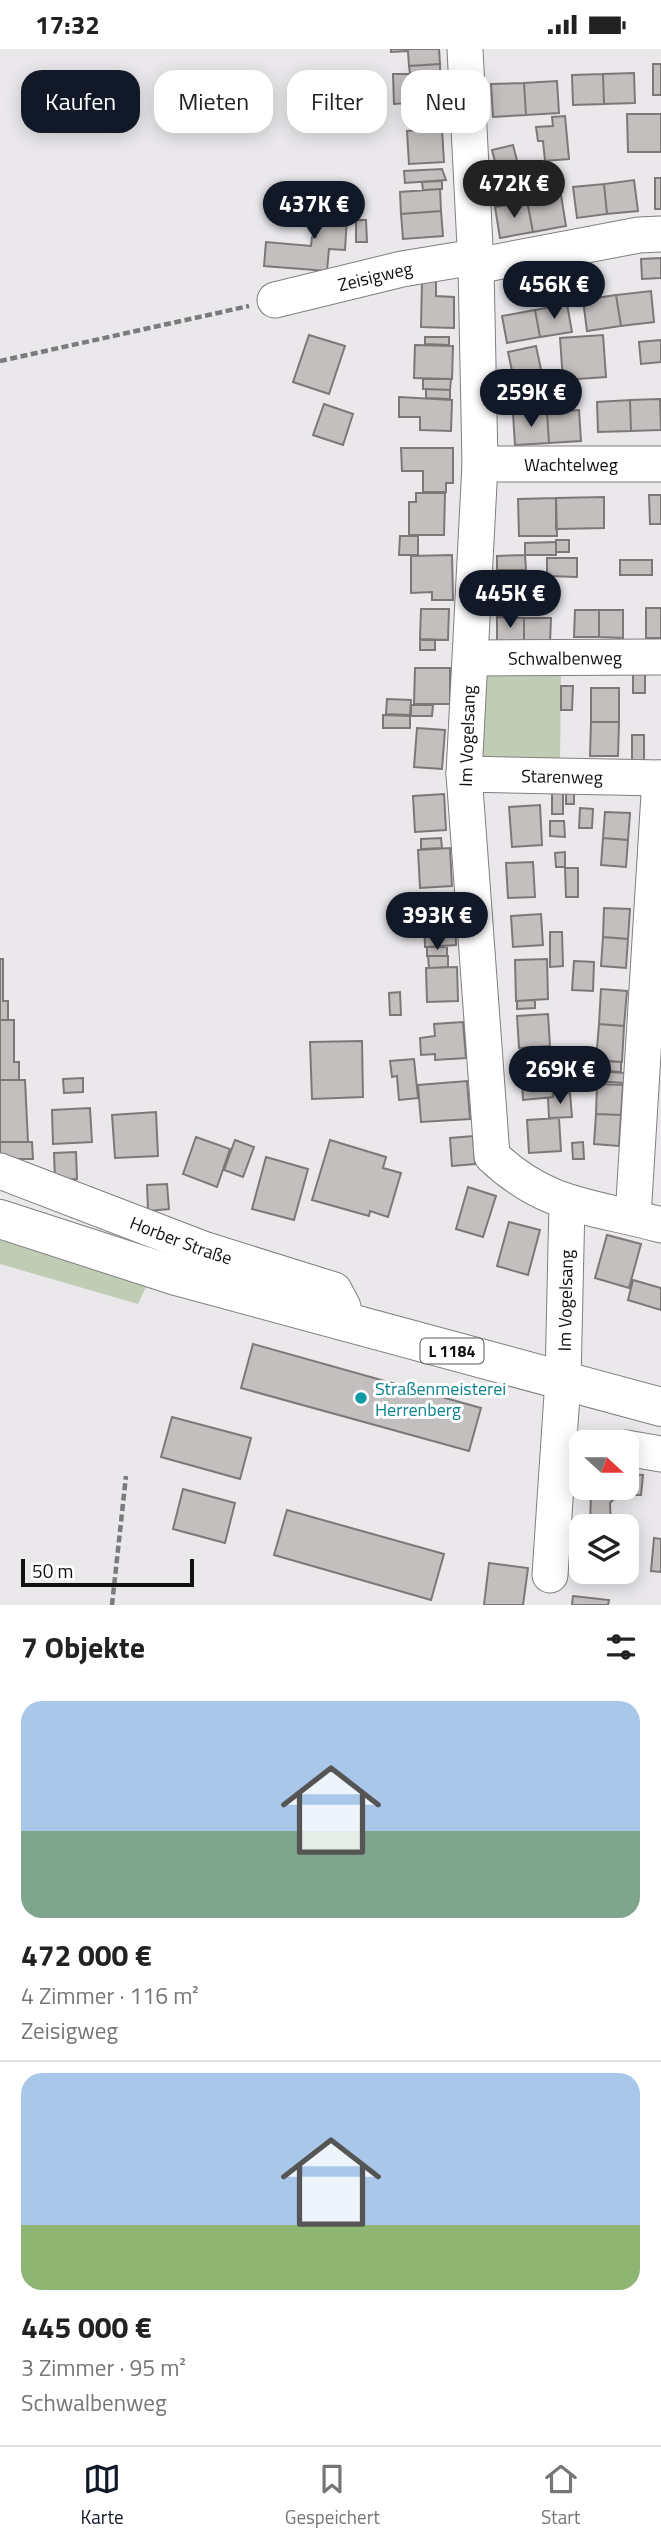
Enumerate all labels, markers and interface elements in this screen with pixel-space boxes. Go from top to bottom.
text: 17:32 [35,5,100,44]
chip: Kaufen [21,70,140,133]
chip: Mieten [154,70,273,133]
chip: Filter [287,70,387,133]
chip: Neu [401,70,490,133]
pin: 472K € [457,160,571,220]
text: 472K € [479,165,549,200]
pin: 437K € [257,181,371,241]
text: 437K € [279,186,349,221]
street label: Zeisigweg [335,254,414,298]
pin: 456K € [497,261,611,321]
text: 456K € [519,266,589,301]
pin: 259K € [474,369,588,429]
text: 259K € [496,374,566,409]
street label: Wachtelweg [524,451,618,478]
pin: 445K € [453,571,567,630]
text: 445K € [475,575,545,610]
street label: Schwalbenweg [508,644,622,671]
street label: Im Vogelsang [452,685,482,787]
street label: Starenweg [521,762,603,790]
pin: 393K € [380,893,494,952]
text: 393K € [402,897,472,932]
pin: 269K € [503,1047,617,1106]
text: 269K € [525,1051,595,1086]
street label: Horber Straße [126,1209,236,1271]
street label: Im Vogelsang [550,1249,579,1352]
road number: L 1184 [420,1339,484,1363]
place label: Straßenmeisterei Herrenberg [375,1375,506,1423]
marker: Straßenmeisterei Herrenberg [353,1390,369,1406]
north arrow [569,1430,639,1500]
map controls [569,1430,639,1584]
button: layers [569,1514,639,1584]
scale bar [21,1556,194,1588]
text: 50 m [32,1556,73,1585]
text: 7 Objekte [21,1624,145,1670]
icon: filters [602,1628,640,1666]
icon: home [268,1747,394,1873]
text: 472 000 € [21,1932,152,1978]
text: 4 Zimmer · 116 m² [21,1978,199,2013]
text: Zeisigweg [21,2013,118,2048]
icon: home [268,2119,394,2245]
text: 445 000 € [21,2304,152,2350]
text: 3 Zimmer · 95 m² [21,2350,186,2385]
text: Schwalbenweg [21,2385,167,2420]
tab: Karte [81,2460,124,2531]
tab: Gespeichert [285,2460,380,2531]
tab: Start [541,2460,580,2531]

